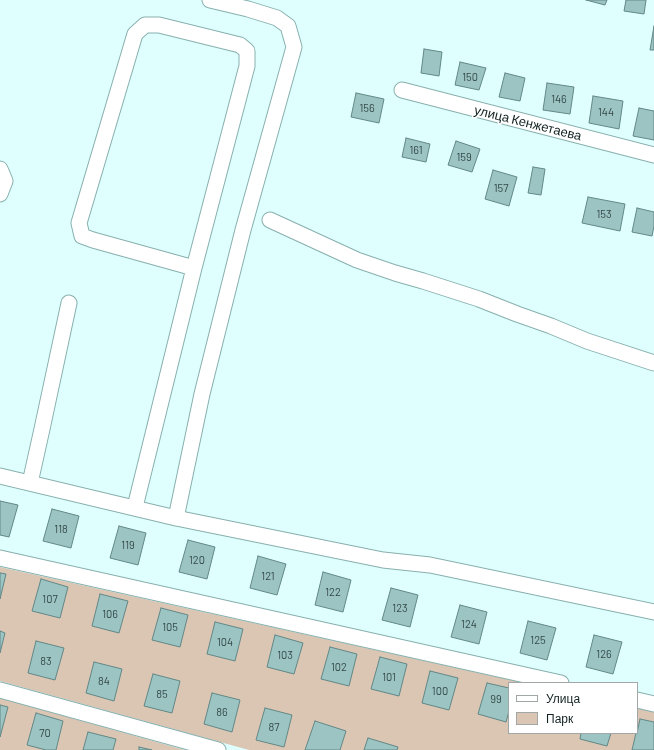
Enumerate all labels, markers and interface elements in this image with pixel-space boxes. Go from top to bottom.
house number: 150 [462,70,478,84]
house number: 146 [551,92,567,106]
house number: 156 [359,101,375,115]
street label: улица Кенжетаева [473,102,583,144]
house number: 144 [598,105,614,119]
house number: 161 [409,143,423,157]
house number: 159 [456,150,472,164]
house number: 157 [494,181,508,195]
house number: 153 [596,207,612,221]
house number: 118 [54,522,68,536]
house number: 119 [121,538,135,552]
house number: 120 [189,553,205,567]
house number: 121 [261,569,275,583]
house number: 122 [325,585,341,599]
house number: 107 [42,592,58,606]
house number: 123 [392,601,408,615]
house number: 106 [102,607,118,621]
house number: 124 [461,617,477,631]
house number: 105 [162,620,178,634]
house number: 125 [530,633,546,647]
house number: 104 [217,635,233,649]
house number: 126 [596,647,612,661]
house number: 103 [277,648,293,662]
house number: 83 [40,654,52,668]
house number: 102 [331,660,347,674]
house number: 101 [382,670,396,684]
house number: 84 [98,674,110,688]
legend [508,682,638,734]
house number: 100 [432,684,448,698]
house number: 85 [156,687,168,701]
text: Улица [546,691,580,705]
house number: 99 [490,692,502,706]
house number: 86 [216,705,228,719]
text: Парк [546,711,573,725]
house number: 87 [269,720,279,734]
house number: 70 [39,726,51,740]

